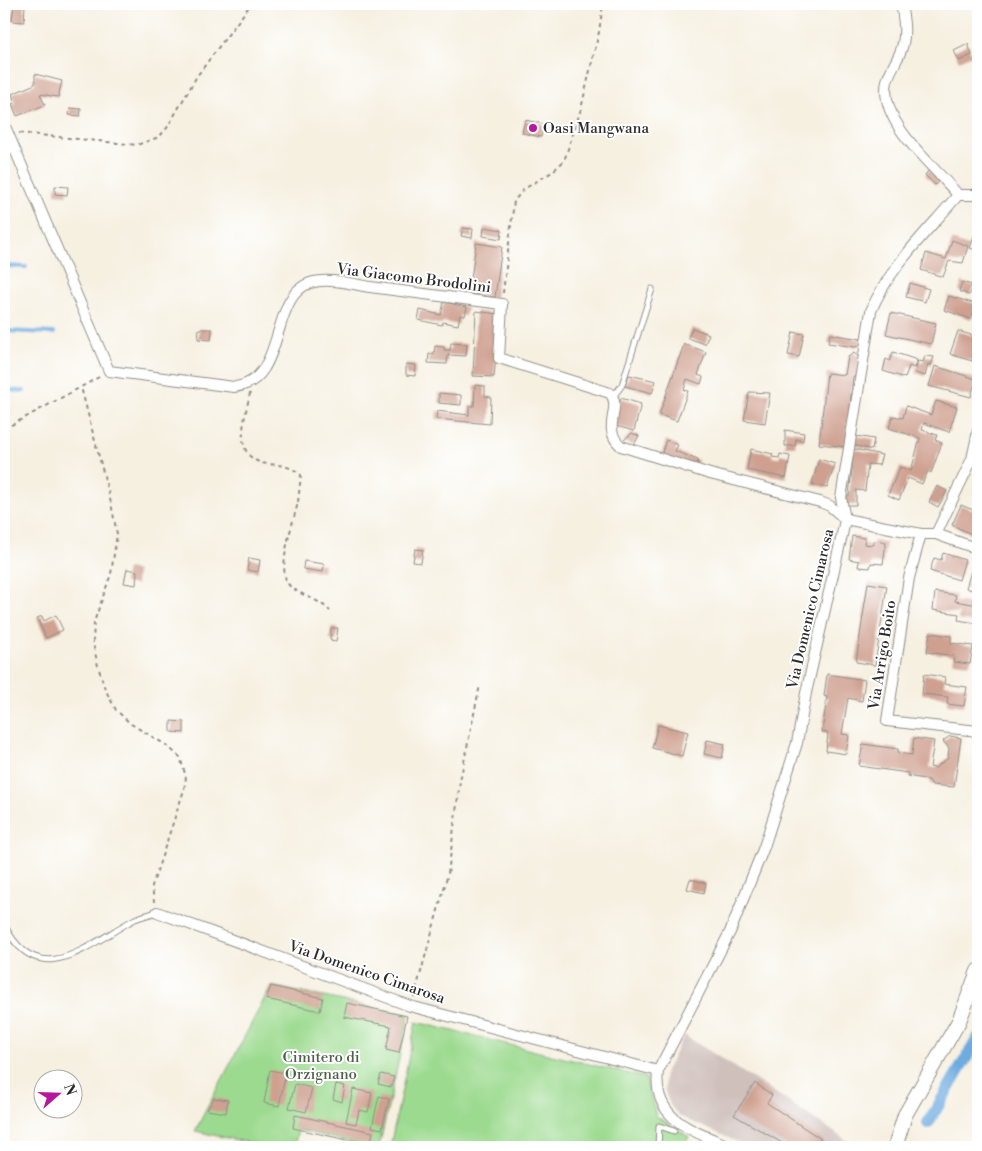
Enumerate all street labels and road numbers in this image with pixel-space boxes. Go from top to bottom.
street label: Via Giacomo Brodolini [335,259,492,297]
street label: Via Domenico Cimarosa [783,527,838,692]
street label: Via Arrigo Boito [864,599,901,712]
street label: Via Domenico Cimarosa [285,936,448,1008]

